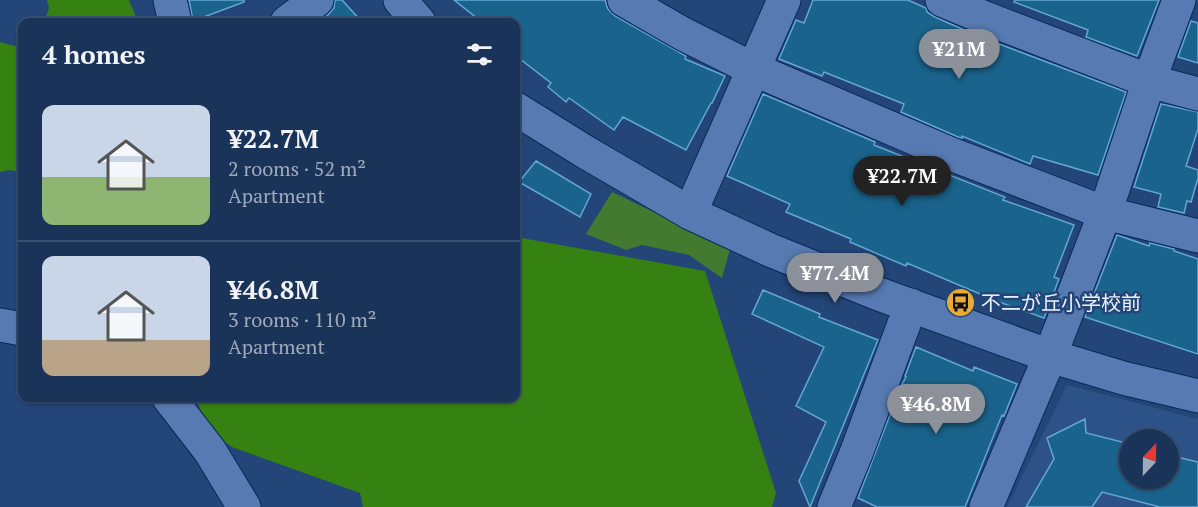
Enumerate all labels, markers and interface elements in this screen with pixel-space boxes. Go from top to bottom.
pin: ¥21M [923,29,995,80]
text: ¥21M [933,35,985,62]
text: 4 homes [42,37,146,71]
icon: filters [463,38,496,71]
text: ¥22.7M [228,121,319,155]
icon: home [90,129,162,201]
text: 2 rooms · 52 m² [228,155,366,182]
pin: ¥22.7M [853,156,951,207]
text: ¥22.7M [867,162,937,189]
text: Apartment [228,182,325,209]
pin: ¥77.4M [786,253,884,304]
text: ¥77.4M [801,259,869,286]
text: ¥46.8M [228,272,319,306]
icon: home [90,280,162,352]
bus stop icon: 不二が丘小学校前 [944,286,976,318]
place label: 不二が丘小学校前 [981,289,1141,316]
text: 3 rooms · 110 m² [228,306,376,333]
text: Apartment [228,333,325,360]
pin: ¥46.8M [887,384,985,435]
text: ¥46.8M [901,390,971,417]
north arrow [1119,429,1179,489]
map controls [1119,429,1179,489]

